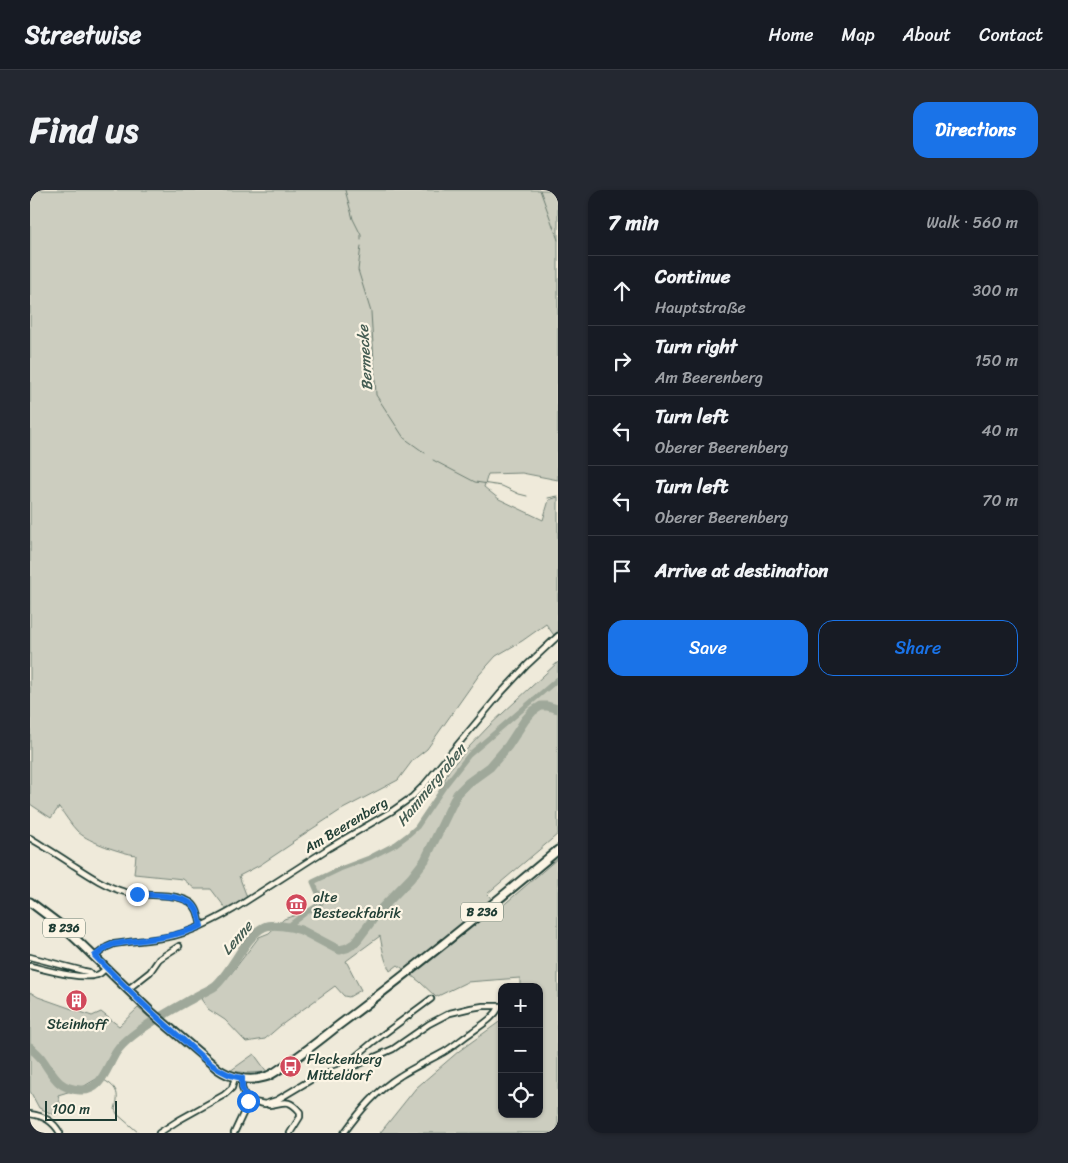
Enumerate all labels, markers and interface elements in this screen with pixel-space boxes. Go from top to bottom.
text: Streetwise [25,14,141,56]
text: Home [769,19,814,51]
text: Map [842,19,875,51]
text: About [903,19,951,51]
text: Contact [979,19,1043,51]
text: Find us [30,99,138,161]
button: Directions [913,102,1038,158]
text: 7 min [608,204,659,242]
text: Walk · 560 m [927,208,1018,237]
text: Continue [655,260,731,293]
text: 300 m [973,276,1018,305]
icon: ahead [608,277,636,305]
text: Hauptstraße [655,293,746,322]
water label: Bermecke [350,323,380,391]
text: Turn right [655,330,737,363]
text: 150 m [975,346,1018,375]
icon: right [608,347,636,375]
text: Am Beerenberg [655,363,763,392]
text: Turn left [655,400,728,433]
text: 40 m [981,416,1018,445]
icon: left [608,417,636,445]
text: Oberer Beerenberg [655,433,788,462]
text: Turn left [655,470,728,503]
text: 70 m [982,486,1018,515]
icon: left [608,487,636,515]
text: Oberer Beerenberg [655,503,788,532]
text: Arrive at destination [655,554,828,587]
icon: arrive [608,557,636,585]
button: Save [608,620,808,676]
button: Share [818,620,1018,676]
water label: Hammergraben [389,736,474,832]
street label: Am Beerenberg [298,790,393,861]
route end [126,883,149,906]
place label: alte Besteckfabrik [313,885,401,926]
museum icon: alte Besteckfabrik [285,893,309,917]
road number: B 236 [461,902,503,922]
water label: Lenne [215,914,260,961]
road number: B 236 [43,918,85,938]
map controls [498,983,543,1118]
button: + [498,983,543,1028]
building icon: Steinhoff [65,989,89,1013]
place label: Steinhoff [47,1012,110,1037]
button: − [498,1028,543,1073]
place label: Fleckenberg Mitteldorf [307,1047,382,1088]
bus stop icon: Fleckenberg Mitteldorf [279,1055,303,1079]
button: locate [498,1073,543,1118]
route start [237,1090,260,1113]
text: 100 m [52,1097,90,1122]
scale bar [45,1098,118,1121]

